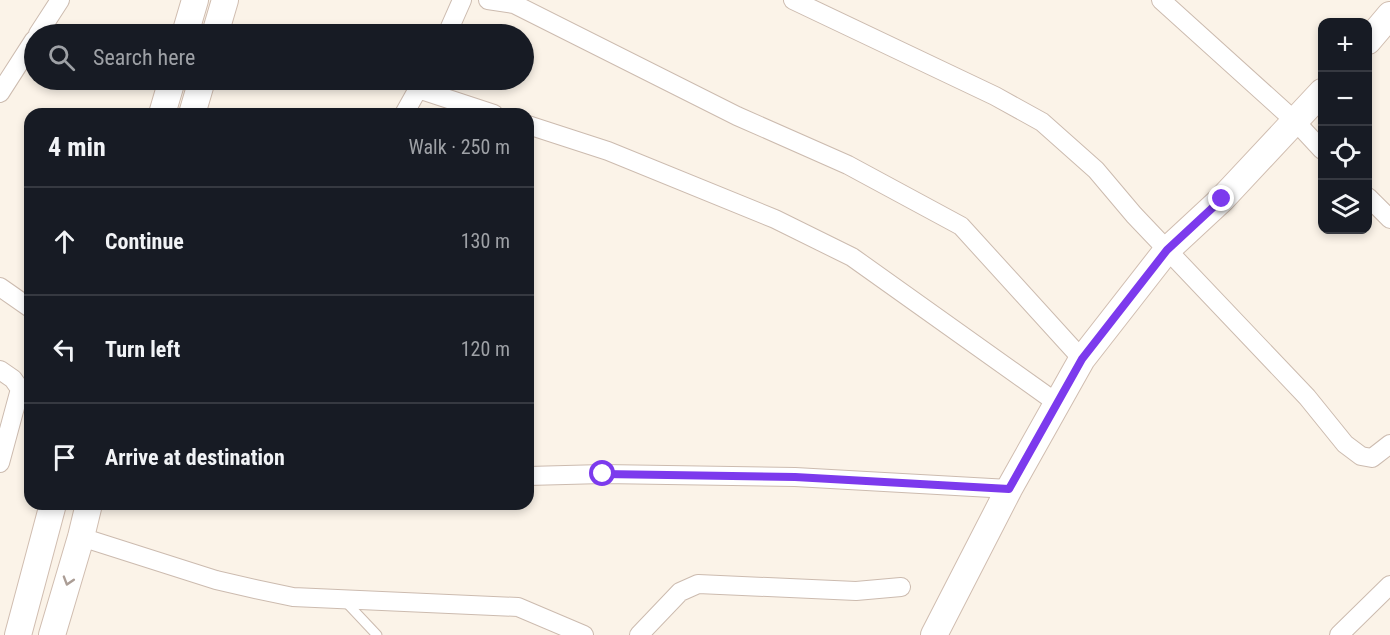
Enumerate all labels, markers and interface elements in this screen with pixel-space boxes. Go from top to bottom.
map controls [1318,18,1372,234]
button: + [1318,18,1372,72]
search box [24,24,534,90]
icon: search [45,41,78,74]
text: Search here [93,45,195,70]
button: − [1318,72,1372,126]
button: locate [1318,126,1372,180]
text: 4 min [48,132,106,162]
text: Walk · 250 m [409,135,510,159]
button: layers [1318,180,1372,234]
route end [1208,185,1234,211]
icon: ahead [48,225,81,258]
text: Continue [105,229,184,254]
text: 130 m [461,229,510,253]
icon: left [48,333,81,366]
text: Turn left [105,337,180,362]
text: 120 m [461,337,510,361]
icon: arrive [48,441,81,474]
text: Arrive at destination [105,445,285,470]
route start [589,460,615,486]
one-way arrow [63,575,75,586]

